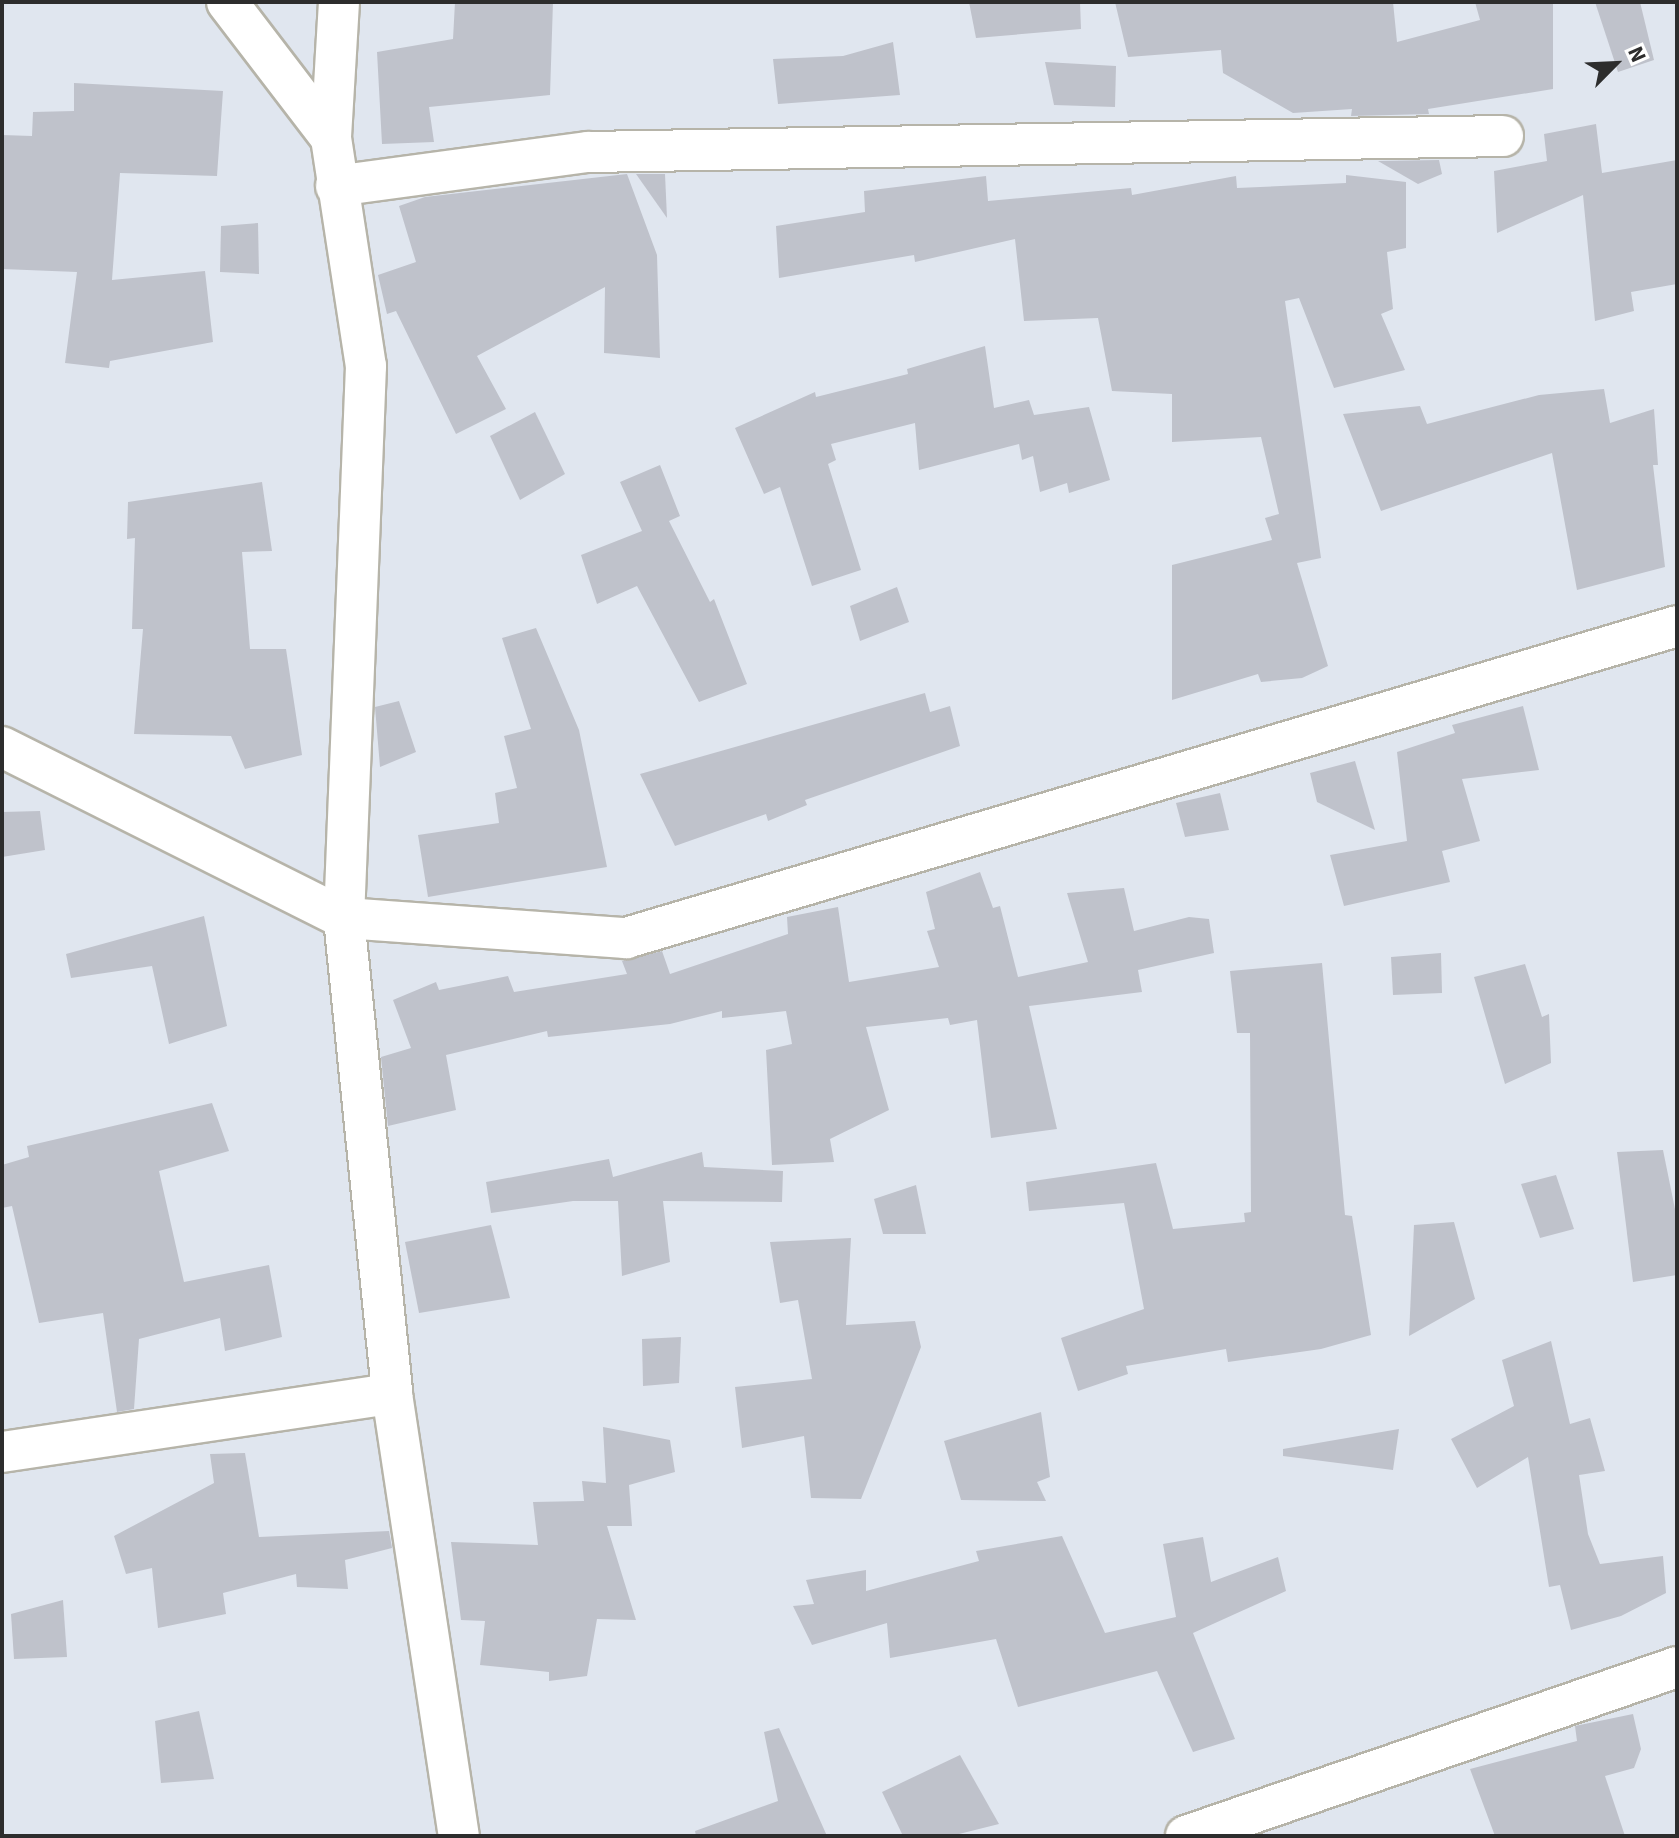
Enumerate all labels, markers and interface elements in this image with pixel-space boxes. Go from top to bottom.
north arrow [1575,24,1655,104]
text: N [1619,41,1655,67]

